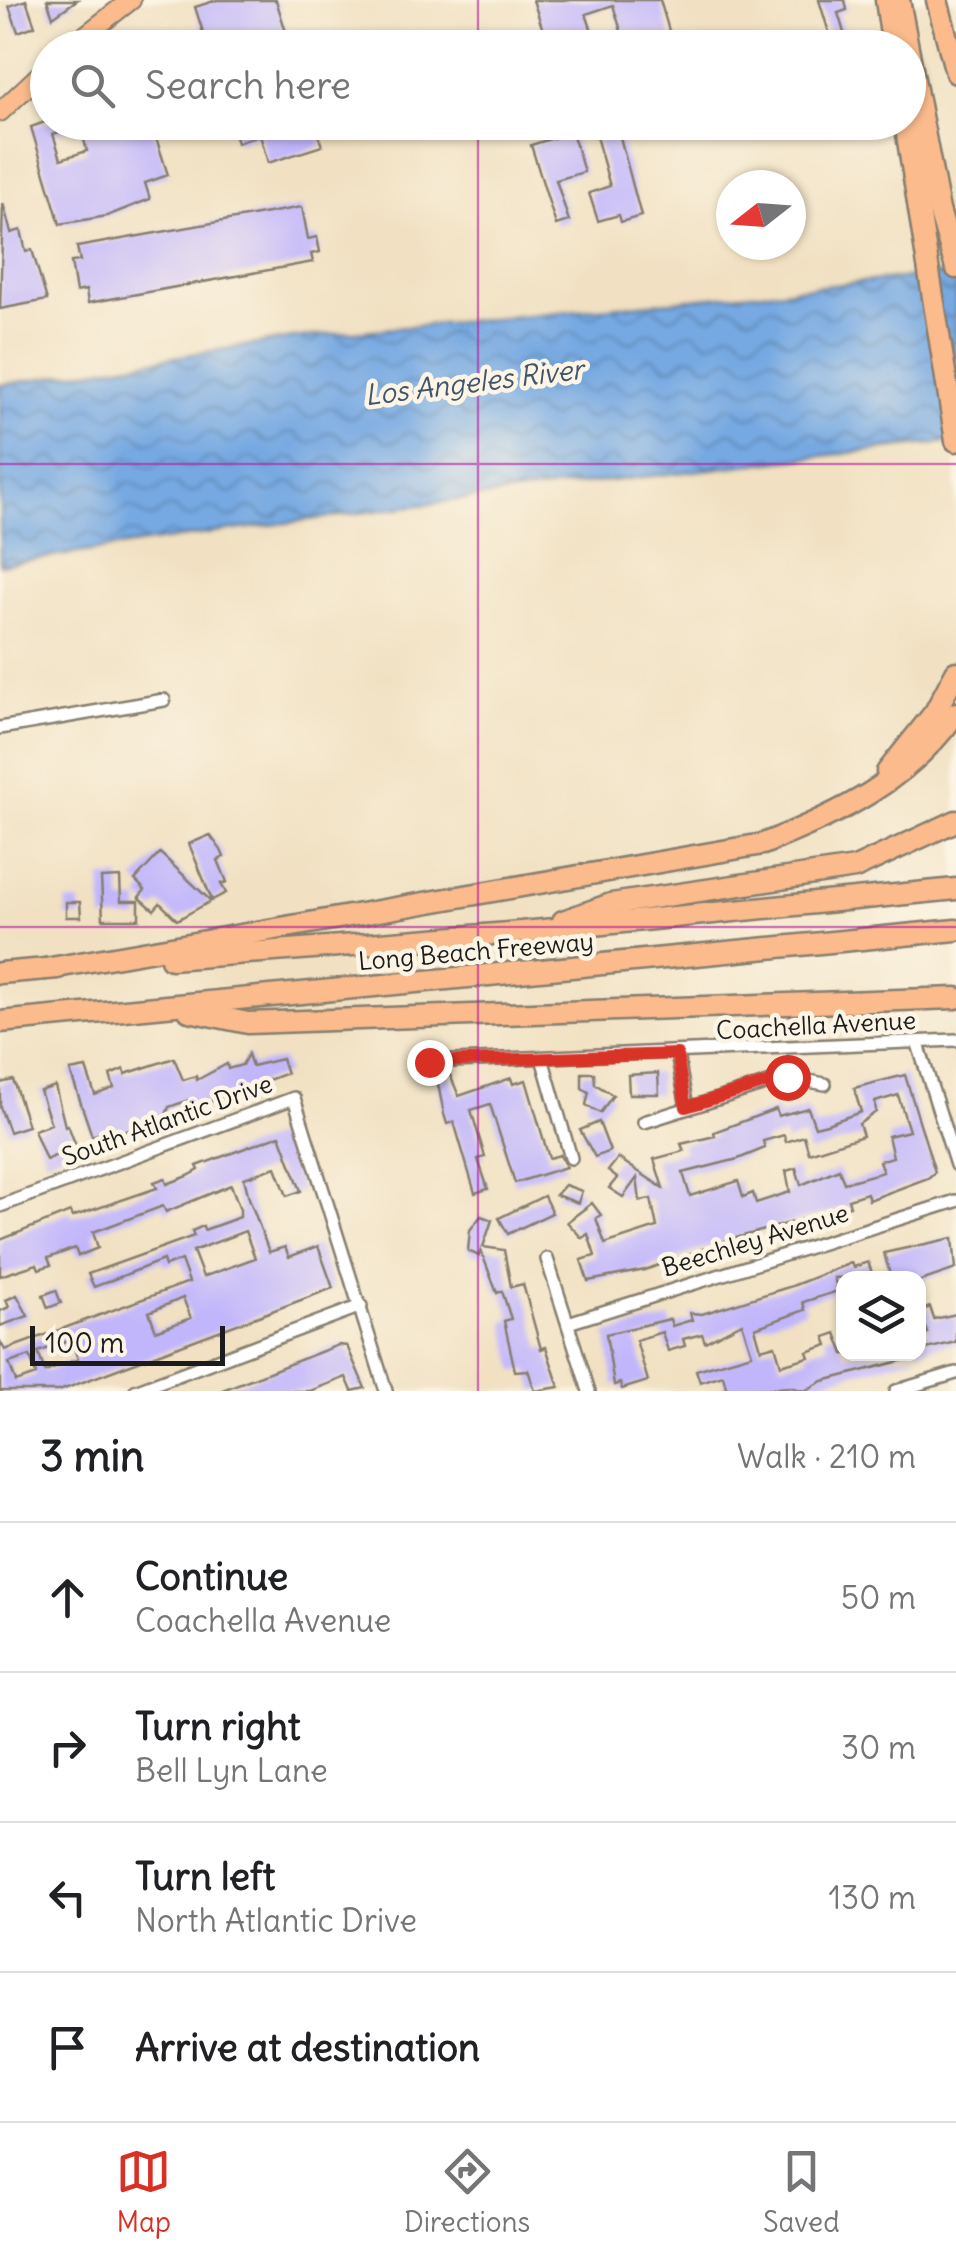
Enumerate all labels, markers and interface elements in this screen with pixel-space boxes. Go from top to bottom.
search box [30,30,926,140]
icon: search [65,58,120,113]
text: Search here [145,62,351,109]
north arrow [716,170,806,260]
water label: Los Angeles River [363,350,589,413]
street label: Long Beach Freeway [357,925,595,977]
street label: Coachella Avenue [715,1004,917,1046]
route end [407,1040,453,1086]
route start [765,1055,811,1101]
street label: South Atlantic Drive [57,1067,277,1173]
street label: Beechley Avenue [658,1196,852,1284]
map controls [836,1271,926,1361]
button: layers [836,1271,926,1361]
scale bar [30,1321,225,1366]
text: 100 m [45,1325,124,1361]
text: 3 min [40,1430,144,1482]
text: Walk · 210 m [737,1436,916,1477]
text: Continue [135,1553,288,1600]
icon: ahead [40,1570,95,1625]
text: 50 m [841,1577,916,1618]
text: Coachella Avenue [135,1600,391,1641]
text: Turn right [135,1703,301,1750]
icon: right [40,1720,95,1775]
text: 30 m [841,1727,916,1768]
text: Bell Lyn Lane [135,1750,328,1791]
text: Turn left [135,1853,275,1900]
icon: left [40,1870,95,1925]
text: 130 m [828,1877,916,1918]
text: North Atlantic Drive [135,1900,417,1941]
icon: arrive [40,2020,95,2075]
text: Arrive at destination [135,2024,480,2071]
tab: Map [116,2144,171,2240]
tab: Directions [404,2144,530,2240]
tab: Saved [763,2144,840,2240]

